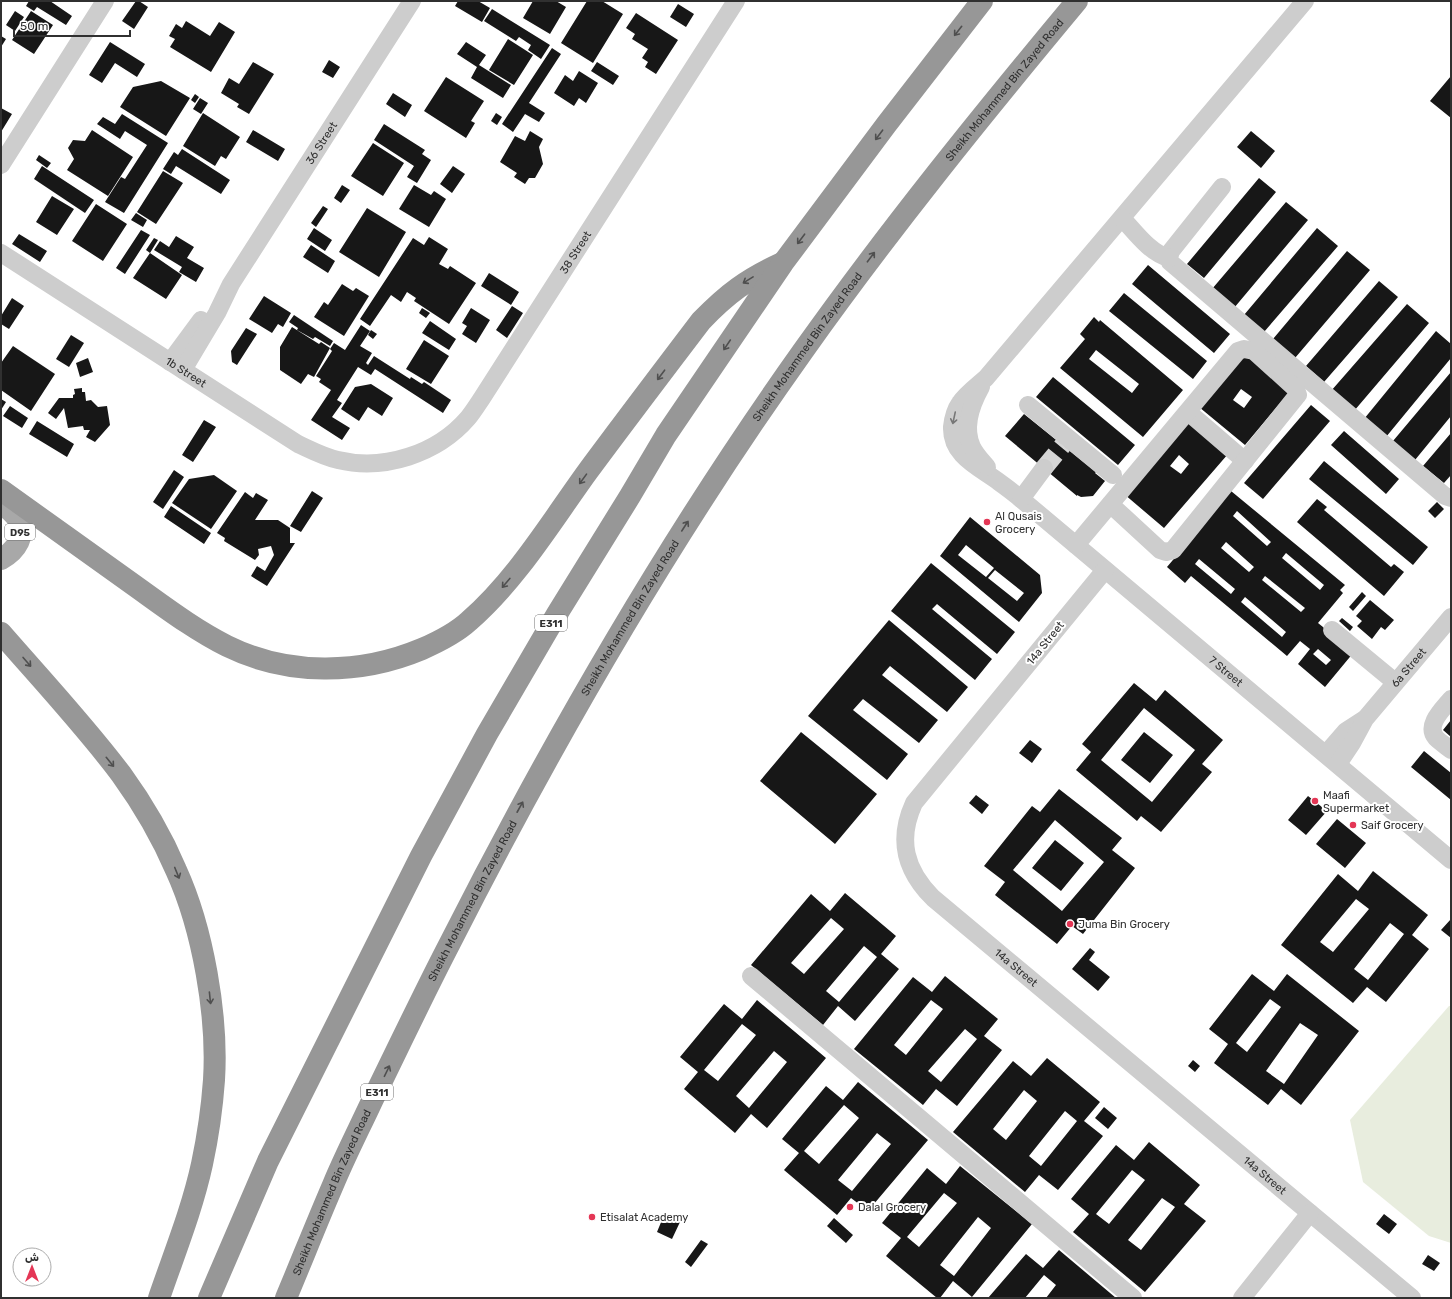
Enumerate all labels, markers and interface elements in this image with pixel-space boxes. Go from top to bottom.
scale bar [14,12,130,38]
street label: Sheikh Mohammed Bin Zayed Road [943,16,1066,164]
text: 50 m [20,19,48,33]
one-way arrow [954,26,962,37]
street label: 36 Street [303,119,340,167]
one-way arrow [875,129,883,140]
street label: 38 Street [557,228,595,276]
one-way arrow [797,233,805,244]
one-way arrow [866,252,875,263]
street label: Sheikh Mohammed Bin Zayed Road [750,270,865,424]
one-way arrow [742,277,754,285]
one-way arrow [722,339,730,351]
street label: 1b Street [163,355,209,391]
one-way arrow [656,369,665,380]
one-way arrow [949,411,957,424]
one-way arrow [579,473,587,484]
place label: Al Qusais Grocery [995,510,1042,536]
marker: Al Qusais Grocery [982,517,992,527]
one-way arrow [681,520,690,531]
road number: D95 [5,524,35,540]
street label: Sheikh Mohammed Bin Zayed Road [578,538,682,698]
one-way arrow [501,578,510,589]
road number: E311 [535,615,567,631]
street label: 14a Street [1024,618,1067,668]
street label: 6a Street [1389,645,1430,690]
street label: 7 Street [1206,654,1246,690]
one-way arrow [22,657,31,668]
one-way arrow [106,756,115,767]
place label: Maafi Supermarket [1323,789,1390,815]
marker: Maafi Supermarket [1310,796,1320,806]
one-way arrow [517,801,525,813]
street label: Sheikh Mohammed Bin Zayed Road [426,818,520,984]
place label: Saif Grocery [1361,819,1424,832]
marker: Saif Grocery [1348,820,1358,830]
one-way arrow [174,866,182,878]
place label: Juma Bin Grocery [1078,918,1170,931]
marker: Juma Bin Grocery [1065,919,1075,929]
street label: 14a Street [992,946,1041,990]
one-way arrow [207,991,214,1004]
one-way arrow [384,1065,391,1077]
road number: E311 [361,1084,393,1100]
street label: Sheikh Mohammed Bin Zayed Road [290,1108,374,1277]
street label: 14a Street [1240,1154,1289,1198]
place label: Dalal Grocery [858,1201,926,1214]
marker: Dalal Grocery [845,1202,855,1212]
place label: Etisalat Academy [600,1211,688,1224]
marker: Etisalat Academy [587,1212,597,1222]
north arrow [12,1247,52,1287]
text: ش [25,1251,39,1264]

